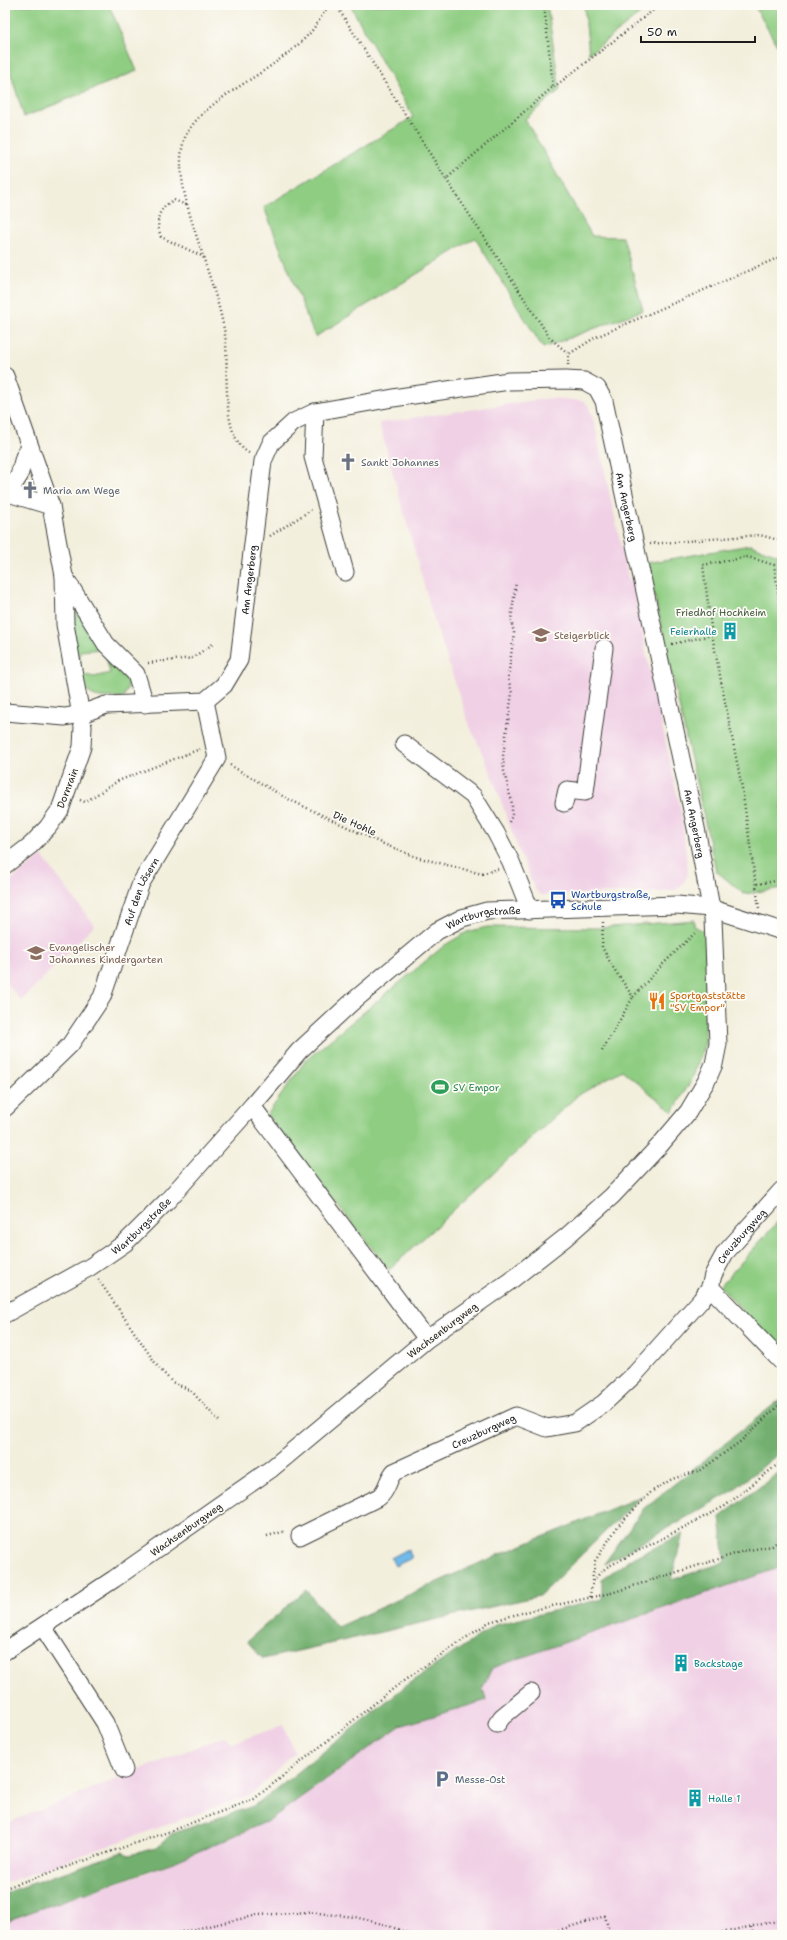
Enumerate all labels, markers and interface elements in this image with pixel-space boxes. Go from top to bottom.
scale bar [641,18,755,44]
text: 50 m [647,24,677,40]
church icon: Sankt Johannes [338,452,358,472]
place label: Sankt Johannes [361,456,439,469]
street label: Am Angerberg [613,471,640,543]
church icon: Maria am Wege [20,480,40,500]
place label: Maria am Wege [43,484,120,497]
street label: Am Angerberg [239,544,260,615]
park label: Friedhof Hochheim [676,606,767,619]
building icon: Feierhalle [720,621,740,641]
school or university icon: Steigerblick [531,625,551,645]
place label: Feierhalle [670,625,717,638]
place label: Steigerblick [554,629,610,642]
street label: Dornrain [54,766,81,810]
street label: Am Angerberg [681,788,708,859]
street label: Die Hohle [331,808,379,839]
street label: Auf den Lösern [121,855,162,927]
place label: Wartburgstraße, Schule [571,888,651,913]
bus stop icon: Wartburgstraße, Schule [548,890,568,910]
street label: Wartburgstraße [444,904,521,932]
place label: Evangelischer Johannes Kindergarten [49,941,163,966]
school or university icon: Evangelischer Johannes Kindergarten [26,943,46,963]
place label: Sportgaststätte "SV Empor" [670,989,746,1014]
restaurant icon: Sportgaststätte "SV Empor" [647,991,667,1011]
sports icon: SV Empor [430,1077,450,1097]
place label: SV Empor [453,1081,500,1094]
street label: Wartburgstraße [109,1195,174,1257]
street label: Creuzburgweg [714,1206,769,1266]
street label: Wachsenburgweg [404,1300,480,1361]
street label: Creuzburgweg [450,1411,518,1452]
street label: Wachsenburgweg [148,1500,225,1559]
building icon: Backstage [671,1653,691,1673]
place label: Backstage [694,1657,743,1670]
parking icon: Messe-Ost [432,1769,452,1789]
place label: Messe-Ost [455,1773,506,1786]
building icon: Halle 1 [685,1788,705,1808]
place label: Halle 1 [708,1792,741,1805]

